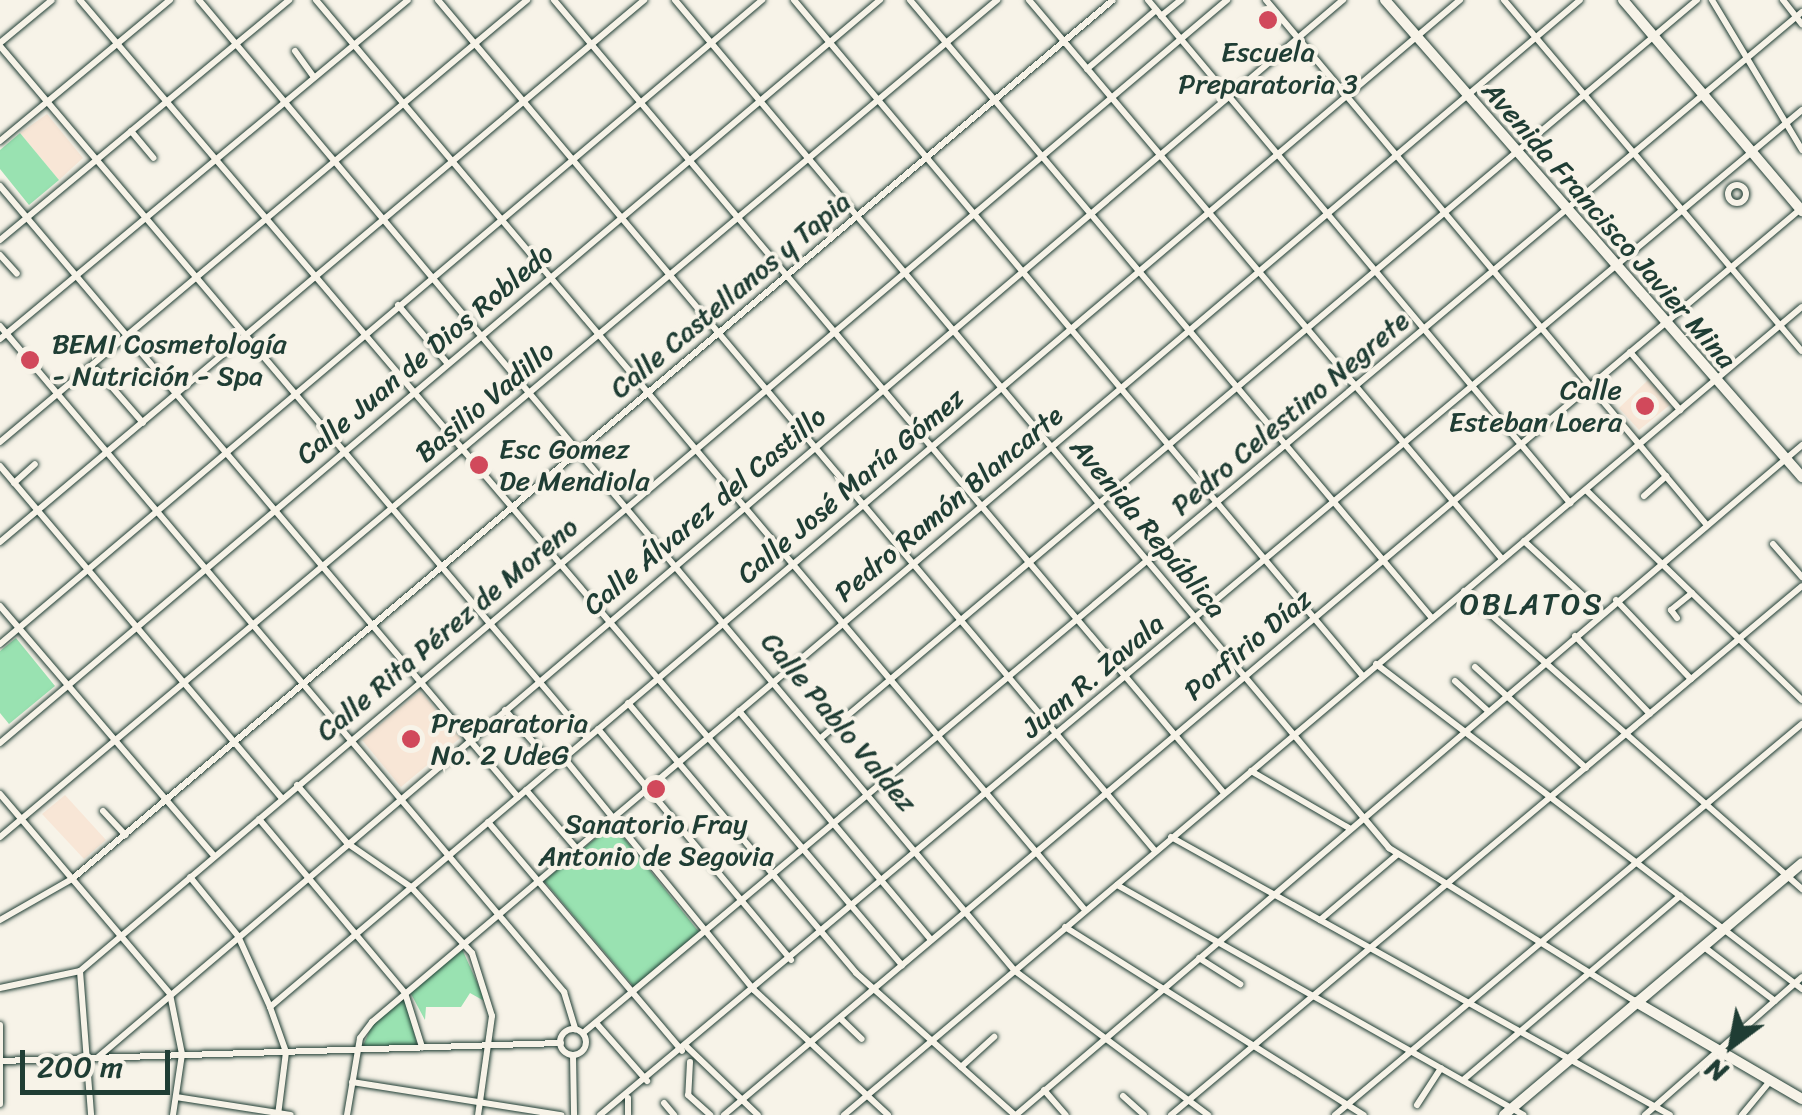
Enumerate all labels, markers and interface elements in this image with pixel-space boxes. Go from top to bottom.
marker: Escuela Preparatoria 3 [1257,9,1279,31]
place label: Escuela Preparatoria 3 [1178,35,1358,101]
street label: Avenida Francisco Javier Mina [1475,74,1743,376]
street label: Calle Castellanos y Tapia [603,185,857,405]
street label: Calle Juan de Dios Robledo [289,236,561,472]
street label: Pedro Celestino Negrete [1164,304,1416,522]
place label: BEMI Cosmetología - Nutrición - Spa [52,327,287,393]
street label: Basilio Vadillo [409,334,561,470]
marker: BEMI Cosmetología - Nutrición - Spa [17,347,43,373]
place label: Calle Esteban Loera [1448,373,1622,439]
street label: Calle José María Gómez [729,380,973,592]
marker: Calle Esteban Loera [1632,393,1658,419]
street label: Pedro Ramón Blancarte [828,398,1070,610]
street label: Calle Álvarez del Castillo [576,399,834,623]
street label: Avenida República [1063,431,1233,625]
place label: Esc Gomez De Mendiola [499,432,648,498]
marker: Esc Gomez De Mendiola [468,454,490,476]
street label: Calle Rita Pérez de Moreno [308,509,586,749]
street label: Porfirio Díaz [1178,582,1318,708]
district label: OBLATOS [1461,586,1603,622]
street label: Juan R. Zavala [1015,607,1171,745]
street label: Calle Pablo Valdez [754,625,924,819]
place label: Preparatoria No. 2 UdeG [431,706,588,772]
marker: Preparatoria No. 2 UdeG [400,728,422,750]
marker: Sanatorio Fray Antonio de Segovia [643,776,669,802]
place label: Sanatorio Fray Antonio de Segovia [538,807,774,873]
north arrow [1682,995,1782,1095]
scale bar [25,1030,175,1092]
text: 200 m [37,1040,123,1094]
text: N [1695,1045,1737,1097]

